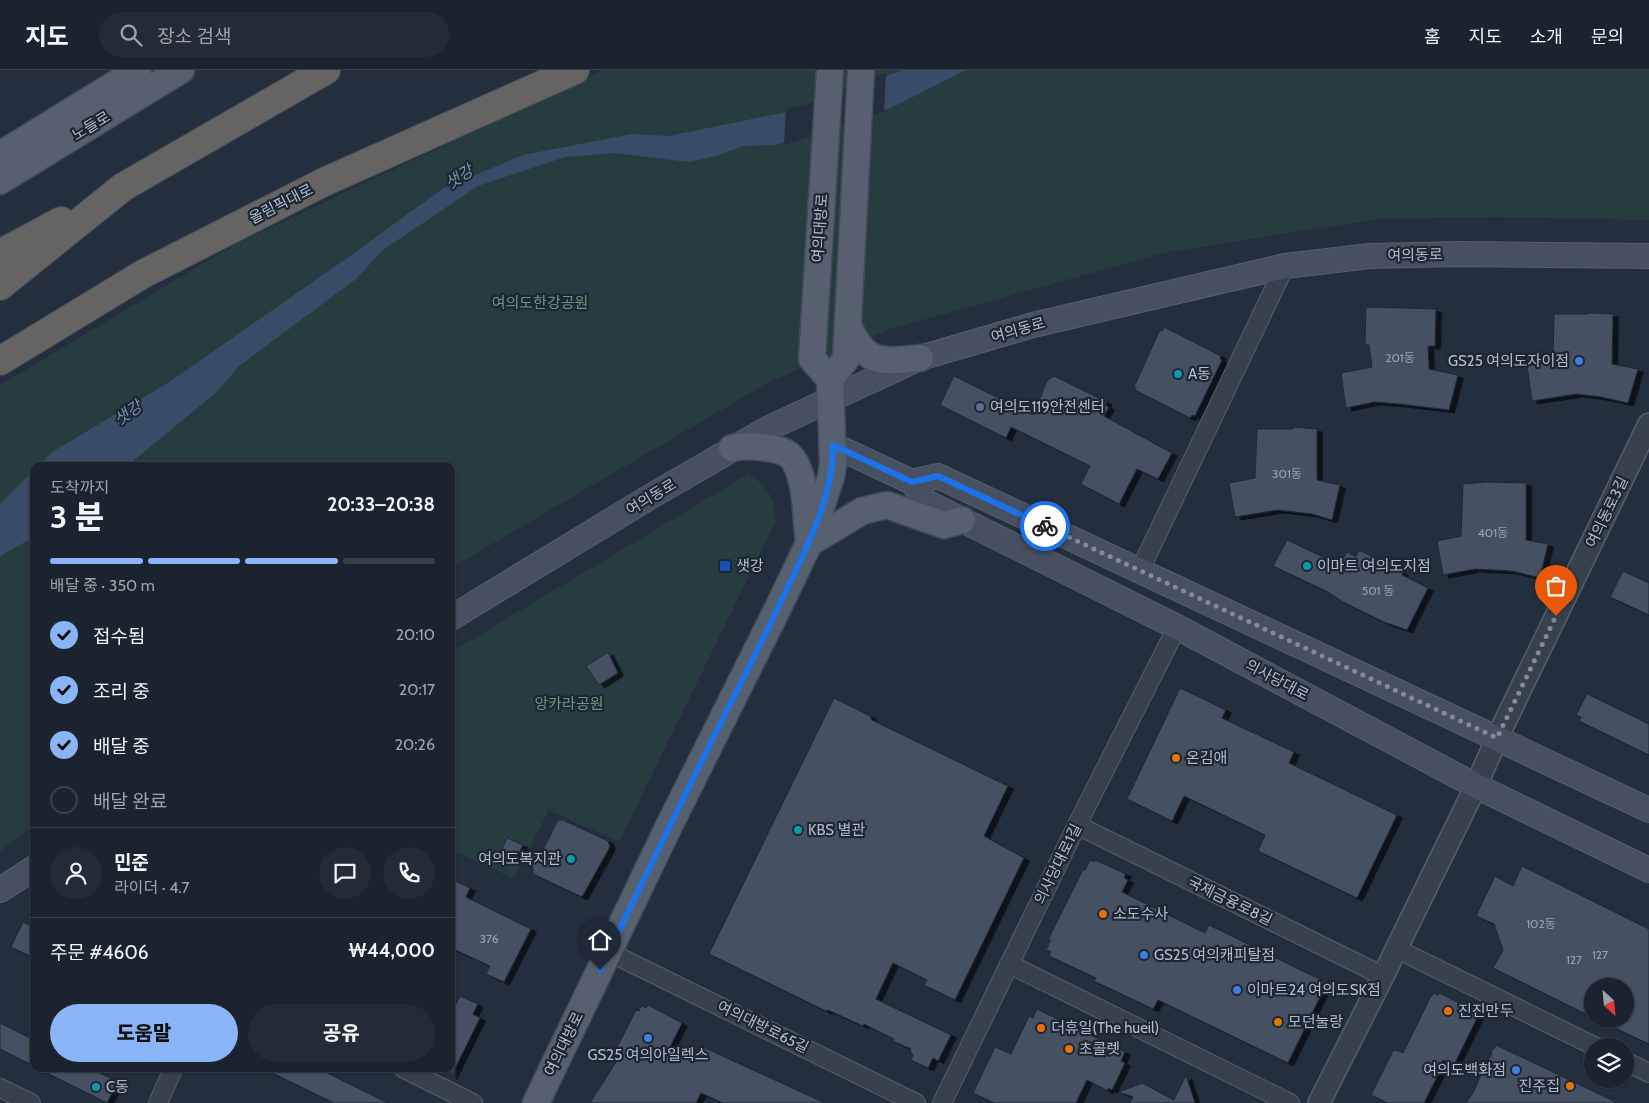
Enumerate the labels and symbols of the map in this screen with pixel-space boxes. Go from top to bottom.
street label: 노들로 [69,108,113,144]
water label: 샛강 [441,160,478,193]
street label: 올림픽대로 [246,180,316,228]
street label: 여의대방로 [809,193,831,263]
street label: 여의동로 [1387,246,1443,264]
park label: 여의도한강공원 [492,294,588,312]
street label: 여의동로 [989,314,1047,346]
house number: 201동 [1385,350,1415,365]
place label: GS25 여의도자이점 [1448,352,1569,370]
marker: GS25 여의도자이점 [1573,355,1585,367]
place label: A동 [1188,365,1211,383]
marker: A동 [1172,368,1184,380]
water label: 샛강 [111,395,147,429]
place label: 여의도119안전센터 [990,398,1105,416]
marker: 여의도119안전센터 [974,401,986,413]
house number: 301동 [1272,466,1302,481]
street label: 여의동로3길 [1582,473,1632,551]
street label: 여의동로 [623,475,679,519]
courier [1020,501,1070,551]
house number: 401동 [1478,525,1508,540]
place label: 샛강 [736,557,764,575]
place label: 이마트 여의도지점 [1317,557,1431,575]
marker: 샛강 [718,559,732,573]
marker: 이마트 여의도지점 [1301,560,1313,572]
pin [1535,565,1577,616]
house number: 501 동 [1362,583,1394,598]
street label: 의사당대로 [1242,656,1312,704]
park label: 앙카라공원 [534,695,604,713]
place label: 온김애 [1186,749,1227,767]
marker: 온김애 [1170,752,1182,764]
place label: KBS 별관 [808,821,865,839]
street label: 의사당대로1길 [1031,821,1085,907]
marker: KBS 별관 [792,824,804,836]
place label: 여의도복지관 [478,850,561,868]
marker: 여의도복지관 [565,853,577,865]
street label: 국제금융로8길 [1185,873,1275,929]
place label: 소도수사 [1113,905,1168,923]
marker: 소도수사 [1097,908,1109,920]
house number: 102동 [1526,916,1556,931]
pin [579,919,621,970]
house number: 376 [479,931,499,946]
place label: GS25 여의캐피탈점 [1154,946,1275,964]
house number: 127 [1592,947,1608,962]
marker: GS25 여의캐피탈점 [1138,949,1150,961]
house number: 127 [1566,952,1582,967]
north arrow [1584,978,1634,1028]
place label: 이마트24 여의도SK점 [1247,981,1381,999]
marker: 이마트24 여의도SK점 [1231,984,1243,996]
street label: 여의대방로65길 [714,997,812,1057]
place label: 진진만두 [1458,1002,1513,1020]
marker: 진진만두 [1442,1005,1454,1017]
street label: 여의대방로 [541,1009,587,1079]
place label: 모던눌랑 [1288,1013,1343,1031]
marker: 모던눌랑 [1272,1016,1284,1028]
place label: 더휴일(The hueil) [1051,1019,1159,1037]
marker: 더휴일(The hueil) [1035,1022,1047,1034]
marker: GS25 여의아일렉스 [642,1032,654,1044]
place label: 초콜렛 [1079,1040,1120,1058]
marker: 초콜렛 [1063,1043,1075,1055]
place label: GS25 여의아일렉스 [588,1046,709,1064]
place label: 여의도백화점 [1423,1061,1506,1079]
marker: 여의도백화점 [1510,1064,1522,1076]
place label: 진주집 [1519,1077,1560,1095]
place label: C동 [106,1078,129,1096]
marker: 진주집 [1564,1080,1576,1092]
marker: C동 [90,1081,102,1093]

